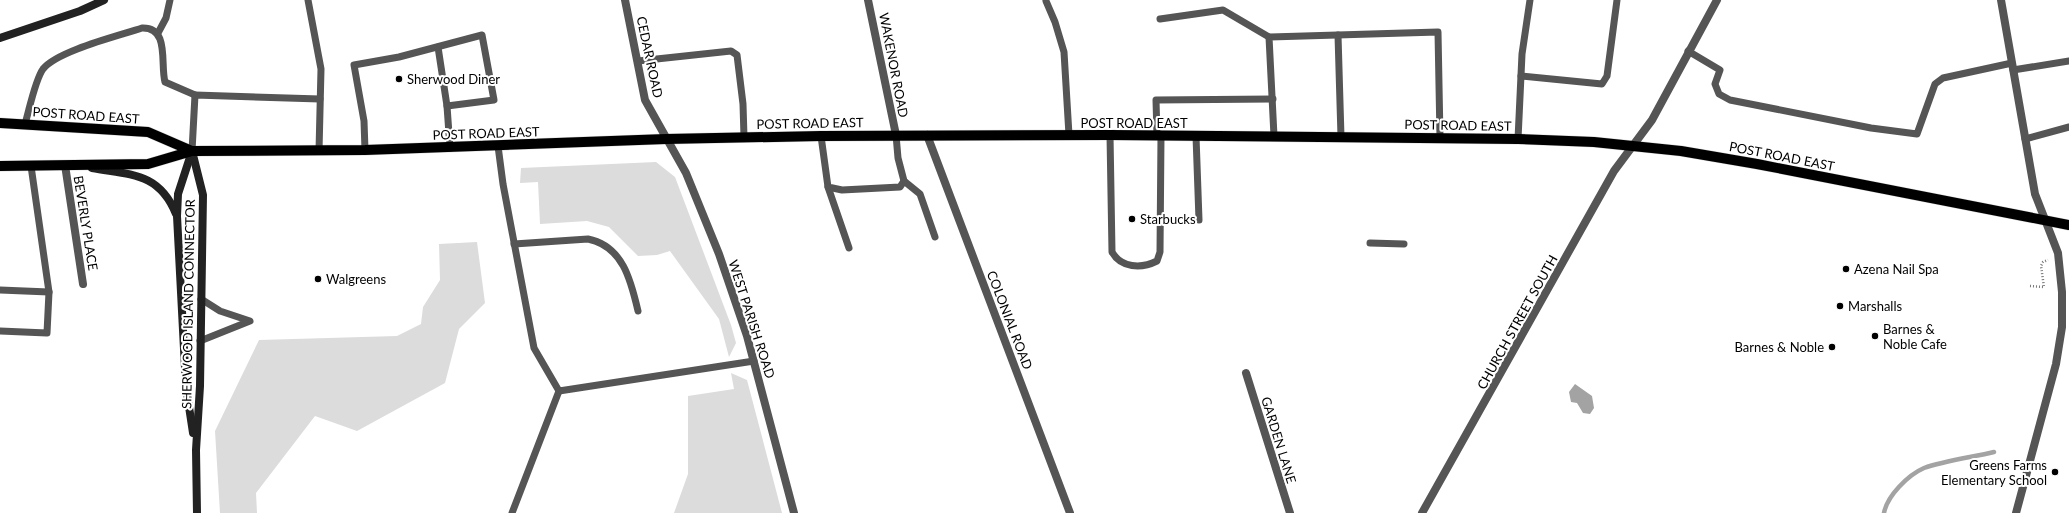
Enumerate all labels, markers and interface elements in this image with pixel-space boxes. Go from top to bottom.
street label: WAKENOR ROAD [876,11,912,119]
street label: CEDAR ROAD [634,15,666,99]
place label: Sherwood Diner [407,71,500,87]
marker: Sherwood Diner [394,74,404,84]
street label: POST ROAD EAST [32,103,140,127]
street label: POST ROAD EAST [756,114,864,132]
street label: POST ROAD EAST [1080,115,1188,131]
street label: POST ROAD EAST [1404,116,1512,134]
street label: POST ROAD EAST [432,123,540,143]
street label: POST ROAD EAST [1728,138,1836,174]
street label: BEVERLY PLACE [71,174,101,272]
street label: SHERWOOD ISLAND CONNECTOR [178,198,198,409]
place label: Starbucks [1140,211,1196,227]
marker: Starbucks [1127,214,1137,224]
street label: CHURCH STREET SOUTH [1473,252,1561,392]
street label: WEST PARISH ROAD [725,258,779,380]
place label: Azena Nail Spa [1854,261,1939,277]
marker: Azena Nail Spa [1841,264,1851,274]
street label: COLONIAL ROAD [984,268,1036,372]
place label: Walgreens [326,271,386,287]
marker: Walgreens [313,274,323,284]
place label: Marshalls [1848,298,1903,314]
marker: Marshalls [1835,301,1845,311]
place label: Barnes & Noble Cafe [1883,321,1947,352]
marker: Barnes & Noble Cafe [1870,331,1880,341]
place label: Barnes & Noble [1735,339,1824,355]
marker: Barnes & Noble [1827,342,1837,352]
street label: GARDEN LANE [1258,395,1300,485]
place label: Greens Farms Elementary School [1941,457,2047,488]
marker: Greens Farms Elementary School [2050,467,2060,477]

